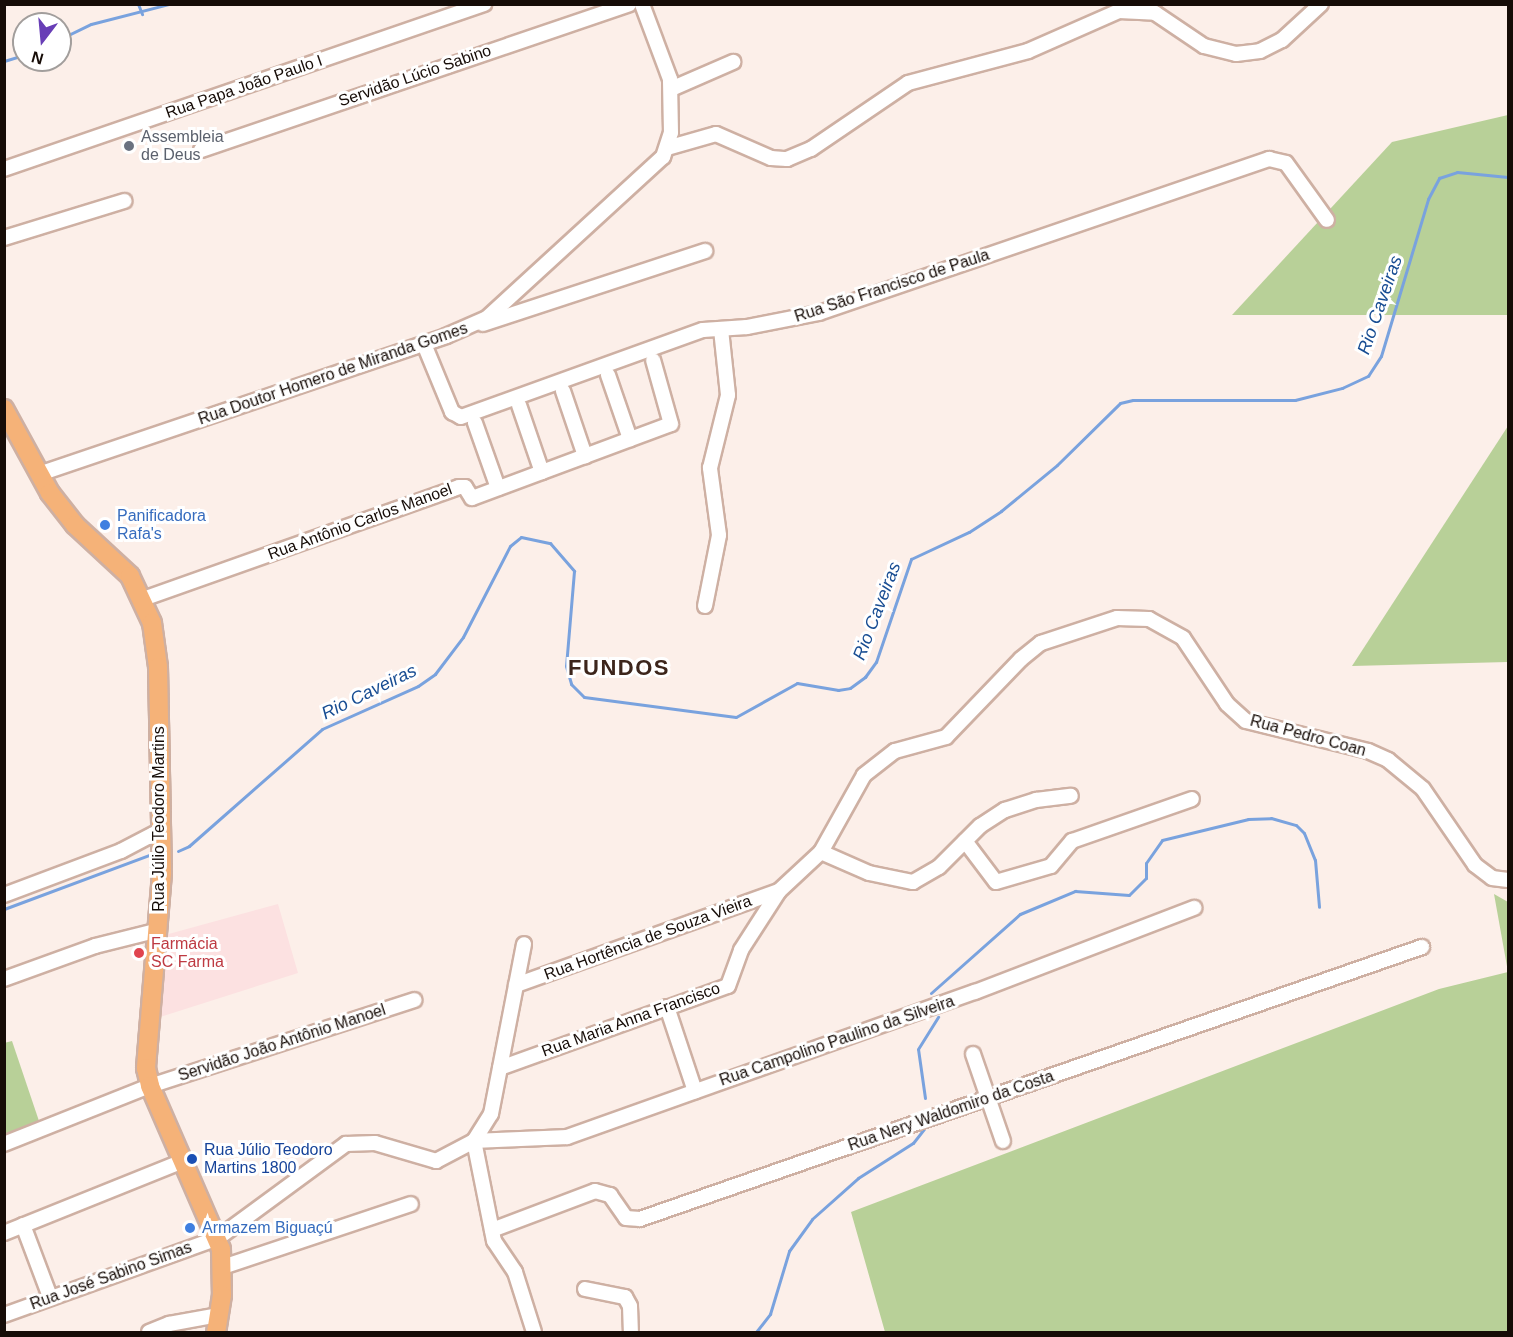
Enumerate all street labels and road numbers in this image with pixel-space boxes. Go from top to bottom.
street label: Servidão Lúcio Sabino [336,41,494,111]
street label: Rua Papa João Paulo I [163,51,325,123]
street label: Rua São Francisco de Paula [792,245,992,327]
street label: Rua Doutor Homero de Miranda Gomes [196,319,470,429]
street label: Rua Antônio Carlos Manoel [265,480,455,564]
street label: Rua Pedro Coan [1248,711,1368,761]
street label: Rua Júlio Teodoro Martins [149,726,169,912]
street label: Rua Hortência de Souza Vieira [542,891,754,985]
street label: Rua Maria Anna Francisco [539,979,723,1061]
street label: Rua Campolino Paulino da Silveira [717,992,957,1090]
street label: Servidão João Antônio Manoel [175,1000,389,1086]
street label: Rua Nery Waldomiro da Costa [846,1067,1056,1155]
street label: Rua José Sabino Simas [27,1238,195,1314]

